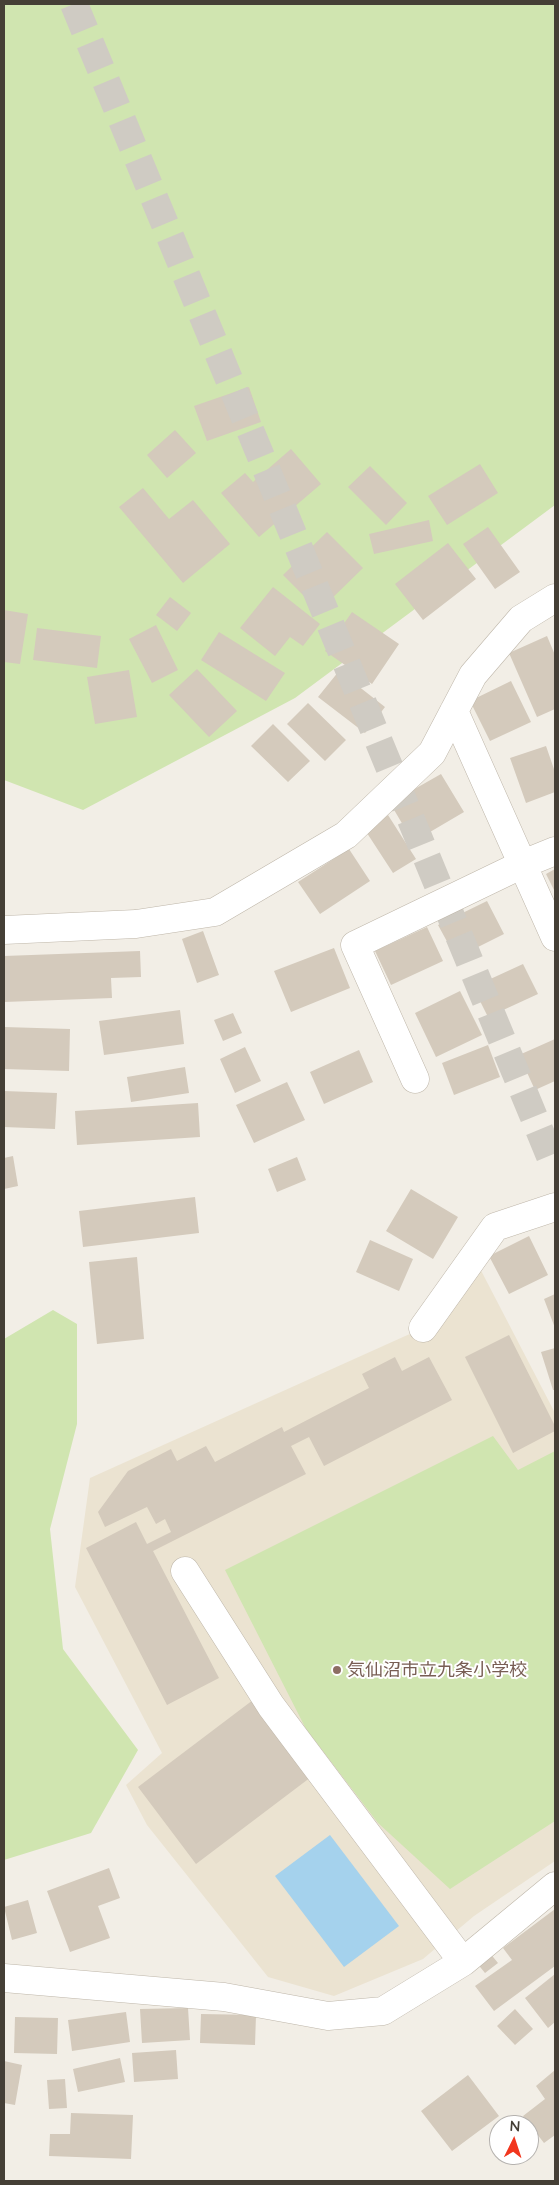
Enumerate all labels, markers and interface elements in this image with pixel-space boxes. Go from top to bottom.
place label: 気仙沼市立九条小学校 [347,1659,527,1681]
marker: 気仙沼市立九条小学校 [331,1664,343,1676]
north arrow [489,2115,539,2165]
text: N [509,2117,521,2134]

